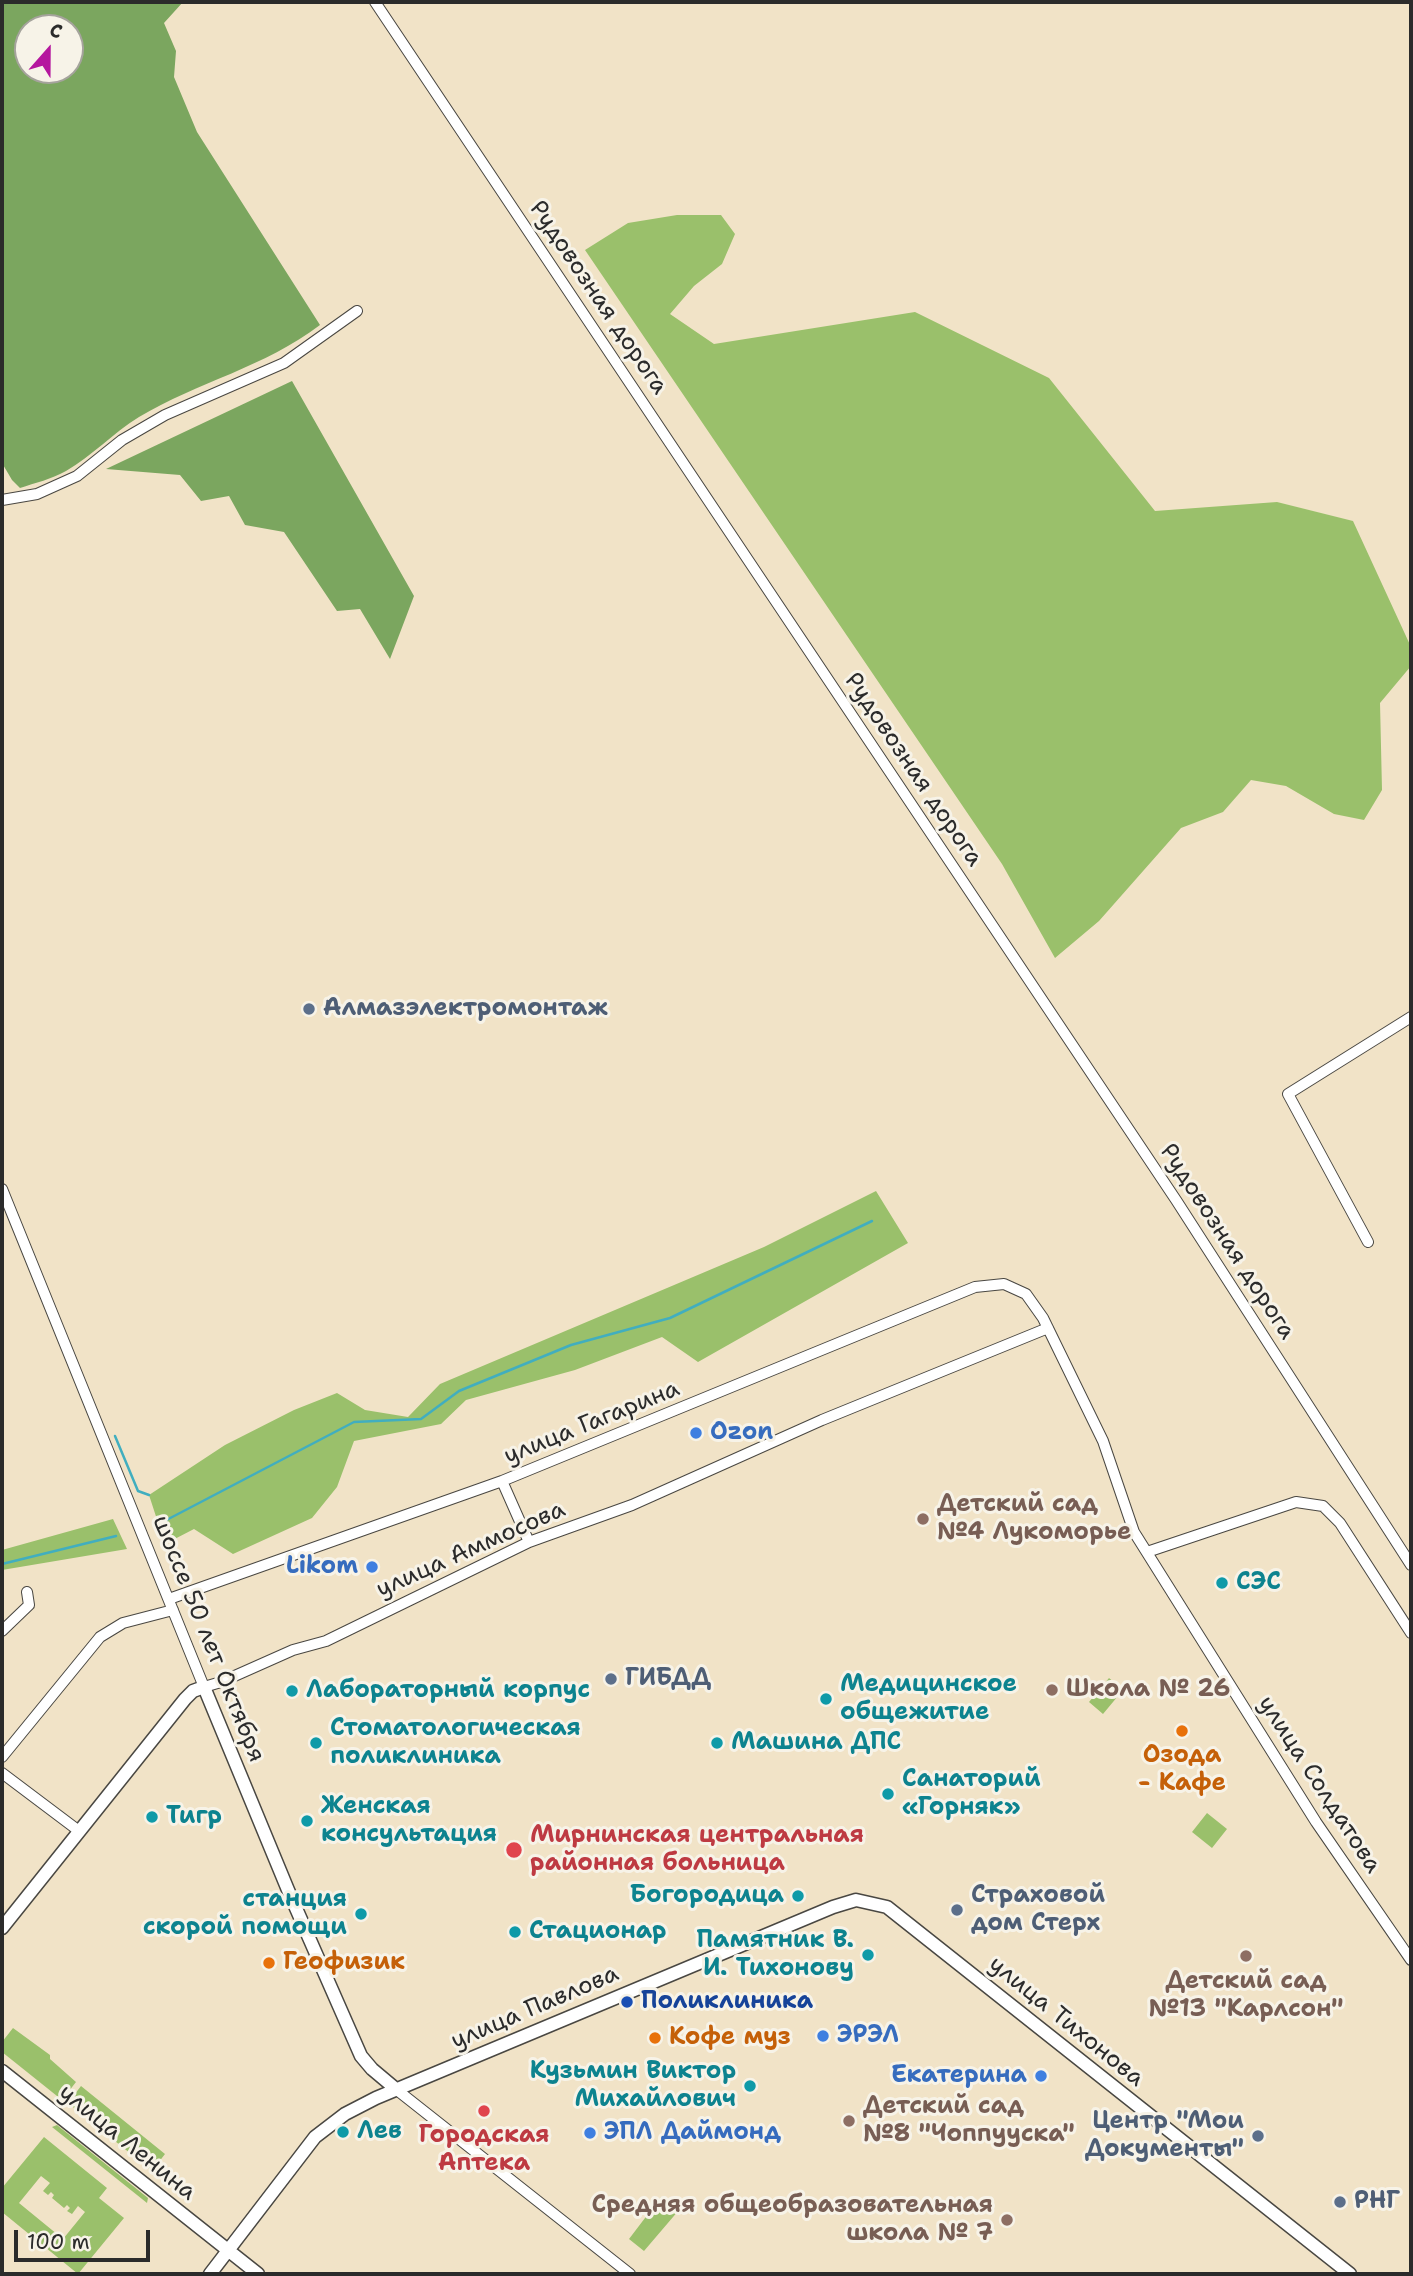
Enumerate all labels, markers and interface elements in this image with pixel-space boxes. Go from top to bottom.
north arrow [14,14,84,84]
text: С [46,17,66,45]
street label: Рудовозная дорога [523,196,673,400]
street label: Рудовозная дорога [838,668,988,872]
place label: Алмазэлектромонтаж [323,995,608,1023]
marker: Алмазэлектромонтаж [301,1001,317,1017]
street label: Рудовозная дорога [1153,1139,1301,1345]
street label: улица Гагарина [500,1375,684,1471]
place label: Ozon [710,1419,773,1447]
marker: Ozon [688,1425,704,1441]
place label: Детский сад №4 Лукоморье [937,1491,1131,1547]
street label: улица Аммосова [372,1495,570,1605]
marker: Детский сад №4 Лукоморье [915,1511,931,1527]
street label: шоссе 50 лет Октября [145,1512,271,1766]
place label: Likom [286,1553,358,1581]
marker: Likom [364,1559,380,1575]
place label: СЭС [1236,1569,1281,1597]
marker: СЭС [1214,1575,1230,1591]
place label: ГИБДД [625,1665,711,1693]
marker: ГИБДД [603,1671,619,1687]
place label: Медицинское общежитие [840,1671,1017,1727]
place label: Школа № 26 [1066,1676,1230,1704]
place label: Лабораторный корпус [306,1677,590,1705]
marker: Школа № 26 [1044,1682,1060,1698]
marker: Лабораторный корпус [284,1683,300,1699]
marker: Медицинское общежитие [818,1691,834,1707]
street label: улица Солдатова [1251,1691,1387,1879]
place label: Стоматологическая поликлиника [330,1715,581,1771]
marker: Озода - Кафе [1174,1723,1190,1739]
place label: Машина ДПС [731,1729,901,1757]
marker: Стоматологическая поликлиника [308,1735,324,1751]
marker: Машина ДПС [709,1735,725,1751]
place label: Озода - Кафе [1138,1742,1226,1798]
place label: Санаторий «Горняк» [902,1766,1041,1822]
marker: Санаторий «Горняк» [880,1786,896,1802]
place label: Женская консультация [321,1793,497,1849]
place label: Тигр [166,1803,222,1831]
marker: Тигр [144,1809,160,1825]
marker: Женская консультация [299,1813,315,1829]
place label: Мирнинская центральная районная больница [530,1822,864,1878]
marker: Мирнинская центральная районная больница [504,1840,524,1860]
place label: Богородица [630,1882,784,1910]
place label: Страховой дом Стерх [971,1882,1105,1938]
place label: станция скорой помощи [143,1886,347,1942]
marker: Богородица [790,1888,806,1904]
marker: Страховой дом Стерх [949,1902,965,1918]
marker: станция скорой помощи [353,1906,369,1922]
place label: Стационар [529,1918,666,1946]
marker: Стационар [507,1924,523,1940]
place label: Памятник В. И. Тихонову [697,1927,854,1983]
marker: Памятник В. И. Тихонову [860,1947,876,1963]
marker: Детский сад №13 "Карлсон" [1238,1948,1254,1964]
place label: Геофизик [283,1949,405,1977]
street label: улица Тихонова [982,1950,1150,2094]
marker: Геофизик [261,1955,277,1971]
street label: улица Павлова [447,1960,623,2056]
place label: Детский сад №13 "Карлсон" [1148,1968,1344,2024]
place label: Поликлиника [641,1988,813,2016]
marker: Поликлиника [619,1994,635,2010]
place label: ЭРЭЛ [837,2022,899,2050]
place label: Кофе муз [669,2024,791,2052]
marker: ЭРЭЛ [815,2028,831,2044]
marker: Кофе муз [647,2030,663,2046]
place label: Кузьмин Виктор Михайлович [530,2058,736,2114]
place label: Екатерина [891,2062,1027,2090]
marker: Екатерина [1033,2068,1049,2084]
marker: Кузьмин Виктор Михайлович [742,2078,758,2094]
street label: улица Ленина [52,2079,202,2207]
place label: Детский сад №8 "Чоппууска" [863,2093,1075,2149]
marker: Городская Аптека [476,2103,492,2119]
place label: Центр "Мои Документы" [1085,2108,1244,2164]
marker: Детский сад №8 "Чоппууска" [841,2113,857,2129]
place label: Лев [357,2118,402,2146]
place label: ЭПЛ Даймонд [604,2119,781,2147]
place label: Городская Аптека [418,2122,550,2178]
marker: Лев [335,2124,351,2140]
marker: ЭПЛ Даймонд [582,2125,598,2141]
marker: Центр "Мои Документы" [1250,2128,1266,2144]
place label: РНГ [1354,2188,1400,2216]
place label: Cредняя общеобразовательная школа № 7 [591,2192,993,2248]
marker: РНГ [1332,2194,1348,2210]
marker: Cредняя общеобразовательная школа № 7 [999,2212,1015,2228]
scale bar [18,2216,154,2260]
text: 100 m [27,2228,90,2256]

